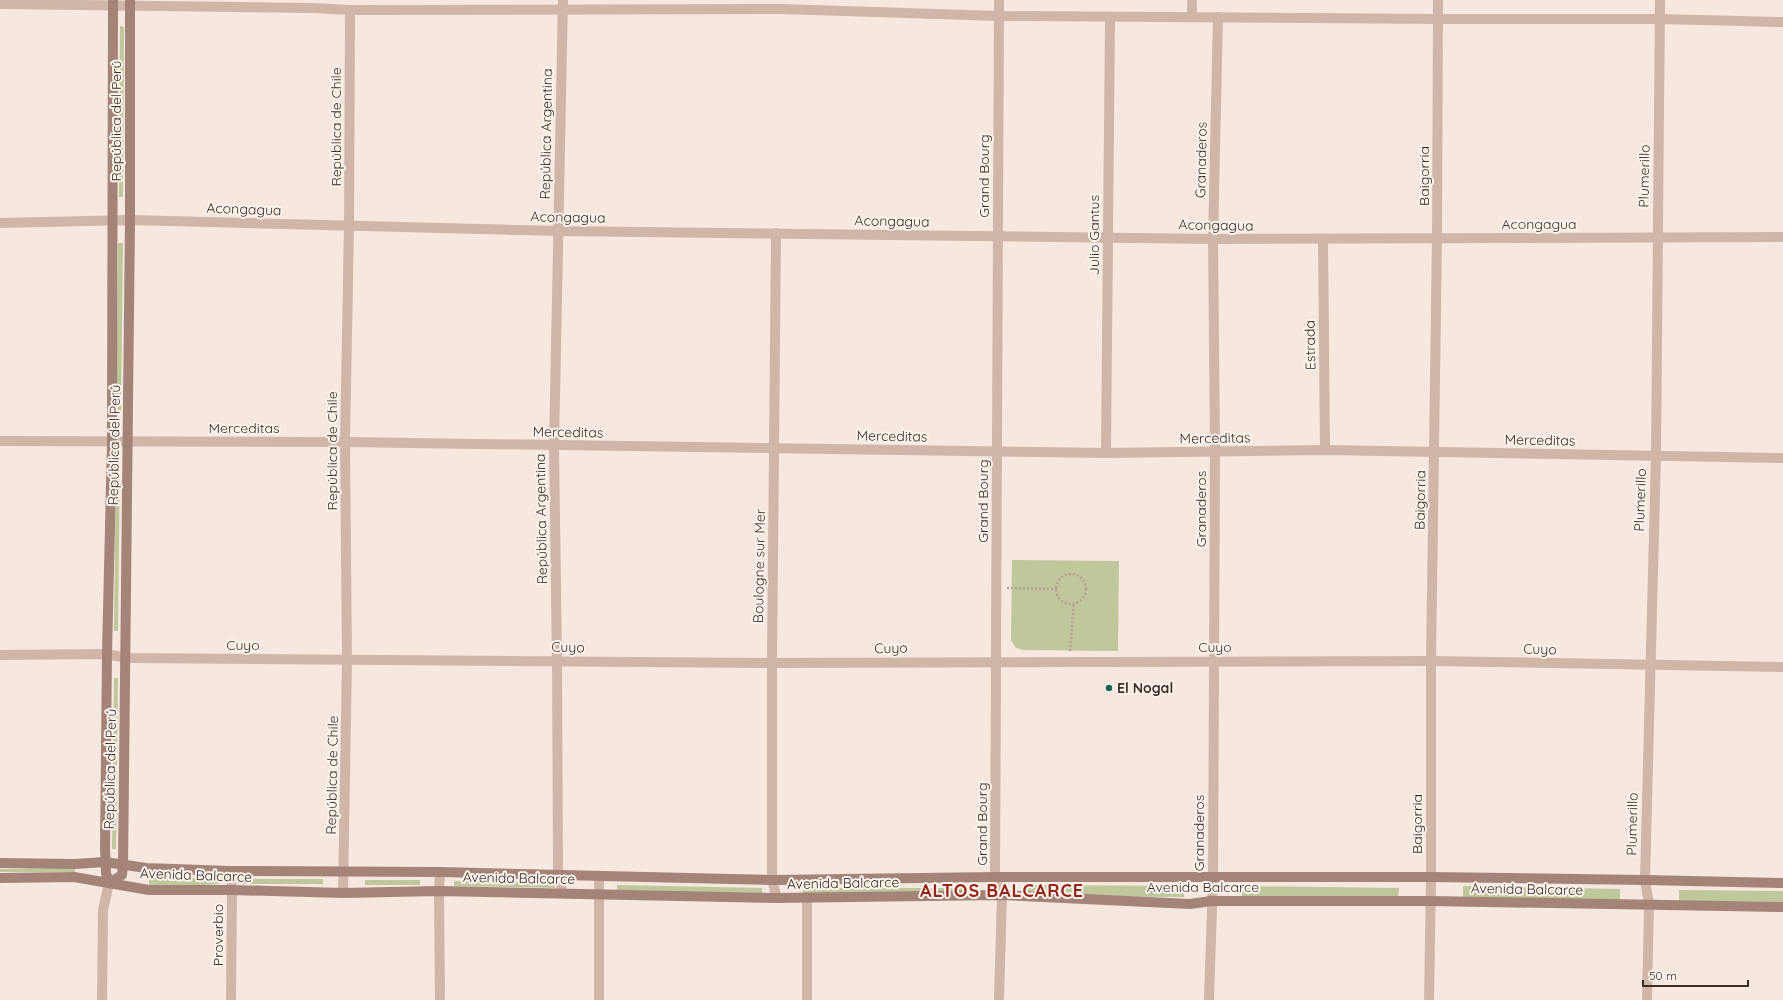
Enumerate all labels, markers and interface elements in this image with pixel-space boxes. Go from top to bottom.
street label: República del Perú [107,61,125,181]
street label: República de Chile [327,67,345,187]
street label: República Argentina [536,68,556,200]
street label: Granaderos [1191,122,1211,198]
street label: Grand Bourg [975,134,993,218]
street label: Plumerillo [1634,144,1654,208]
street label: Baigorria [1415,146,1433,206]
street label: Julio Gantus [1085,195,1103,275]
street label: Acongagua [206,199,282,219]
street label: Acongagua [530,207,606,227]
street label: Acongagua [854,211,930,231]
street label: Acongagua [1178,215,1254,235]
street label: Acongagua [1501,215,1577,233]
street label: Estrada [1301,320,1319,370]
street label: República del Perú [104,384,124,506]
street label: República de Chile [323,391,341,511]
street label: Merceditas [208,419,280,437]
street label: Merceditas [532,422,604,442]
street label: Merceditas [856,426,928,446]
street label: Merceditas [1179,428,1251,448]
street label: Merceditas [1504,430,1576,450]
street label: República Argentina [531,453,551,585]
street label: Grand Bourg [974,459,992,543]
street label: Plumerillo [1630,468,1650,532]
street label: Baigorria [1410,470,1430,530]
street label: Granaderos [1192,471,1210,547]
street label: Boulogne sur Mer [749,508,769,623]
street label: Cuyo [226,636,260,654]
street label: Cuyo [551,638,585,656]
street label: Cuyo [1198,638,1232,656]
street label: Cuyo [874,639,908,657]
street label: Cuyo [1523,640,1557,658]
place label: El Nogal [1117,679,1173,697]
marker: El Nogal [1104,683,1114,693]
street label: República del Perú [100,708,120,830]
street label: República de Chile [322,715,342,835]
street label: Grand Bourg [973,782,991,866]
street label: Plumerillo [1622,792,1642,856]
street label: Baigorria [1408,794,1426,854]
street label: Granaderos [1190,795,1208,871]
street label: Avenida Balcarce [139,864,253,886]
street label: Avenida Balcarce [463,868,575,888]
street label: Avenida Balcarce [787,873,899,893]
street label: Avenida Balcarce [1147,878,1259,896]
district label: ALTOS BALCARCE [920,879,1084,902]
street label: Avenida Balcarce [1471,879,1583,899]
street label: Proverbio [209,904,227,966]
scale bar [1643,962,1748,988]
text: 50 m [1649,968,1677,983]

